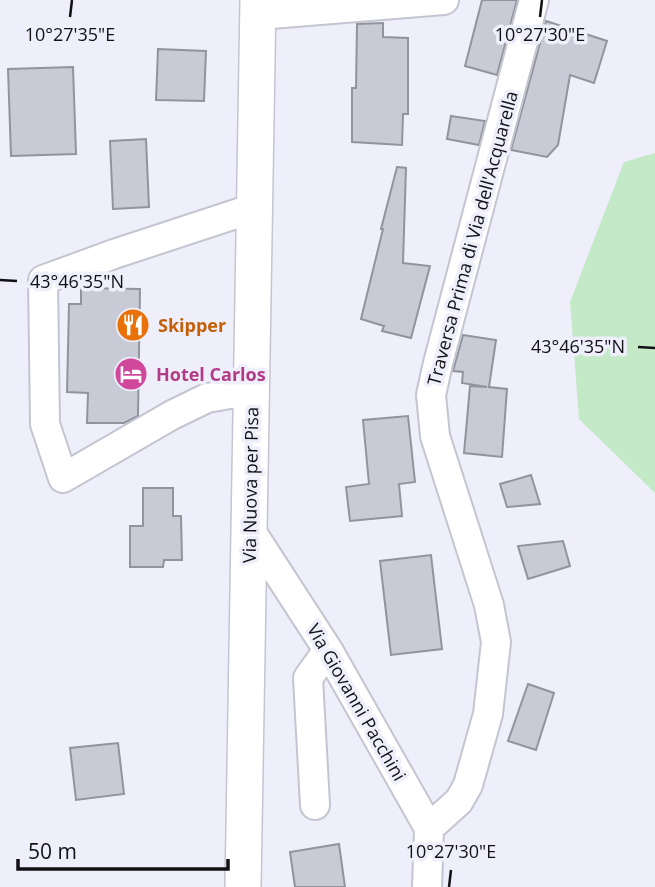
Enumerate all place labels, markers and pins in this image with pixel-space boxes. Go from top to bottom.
restaurant icon: Skipper [114,306,152,344]
place label: Skipper [158,313,226,337]
hotel icon: Hotel Carlos [112,355,150,393]
place label: Hotel Carlos [156,362,266,386]

